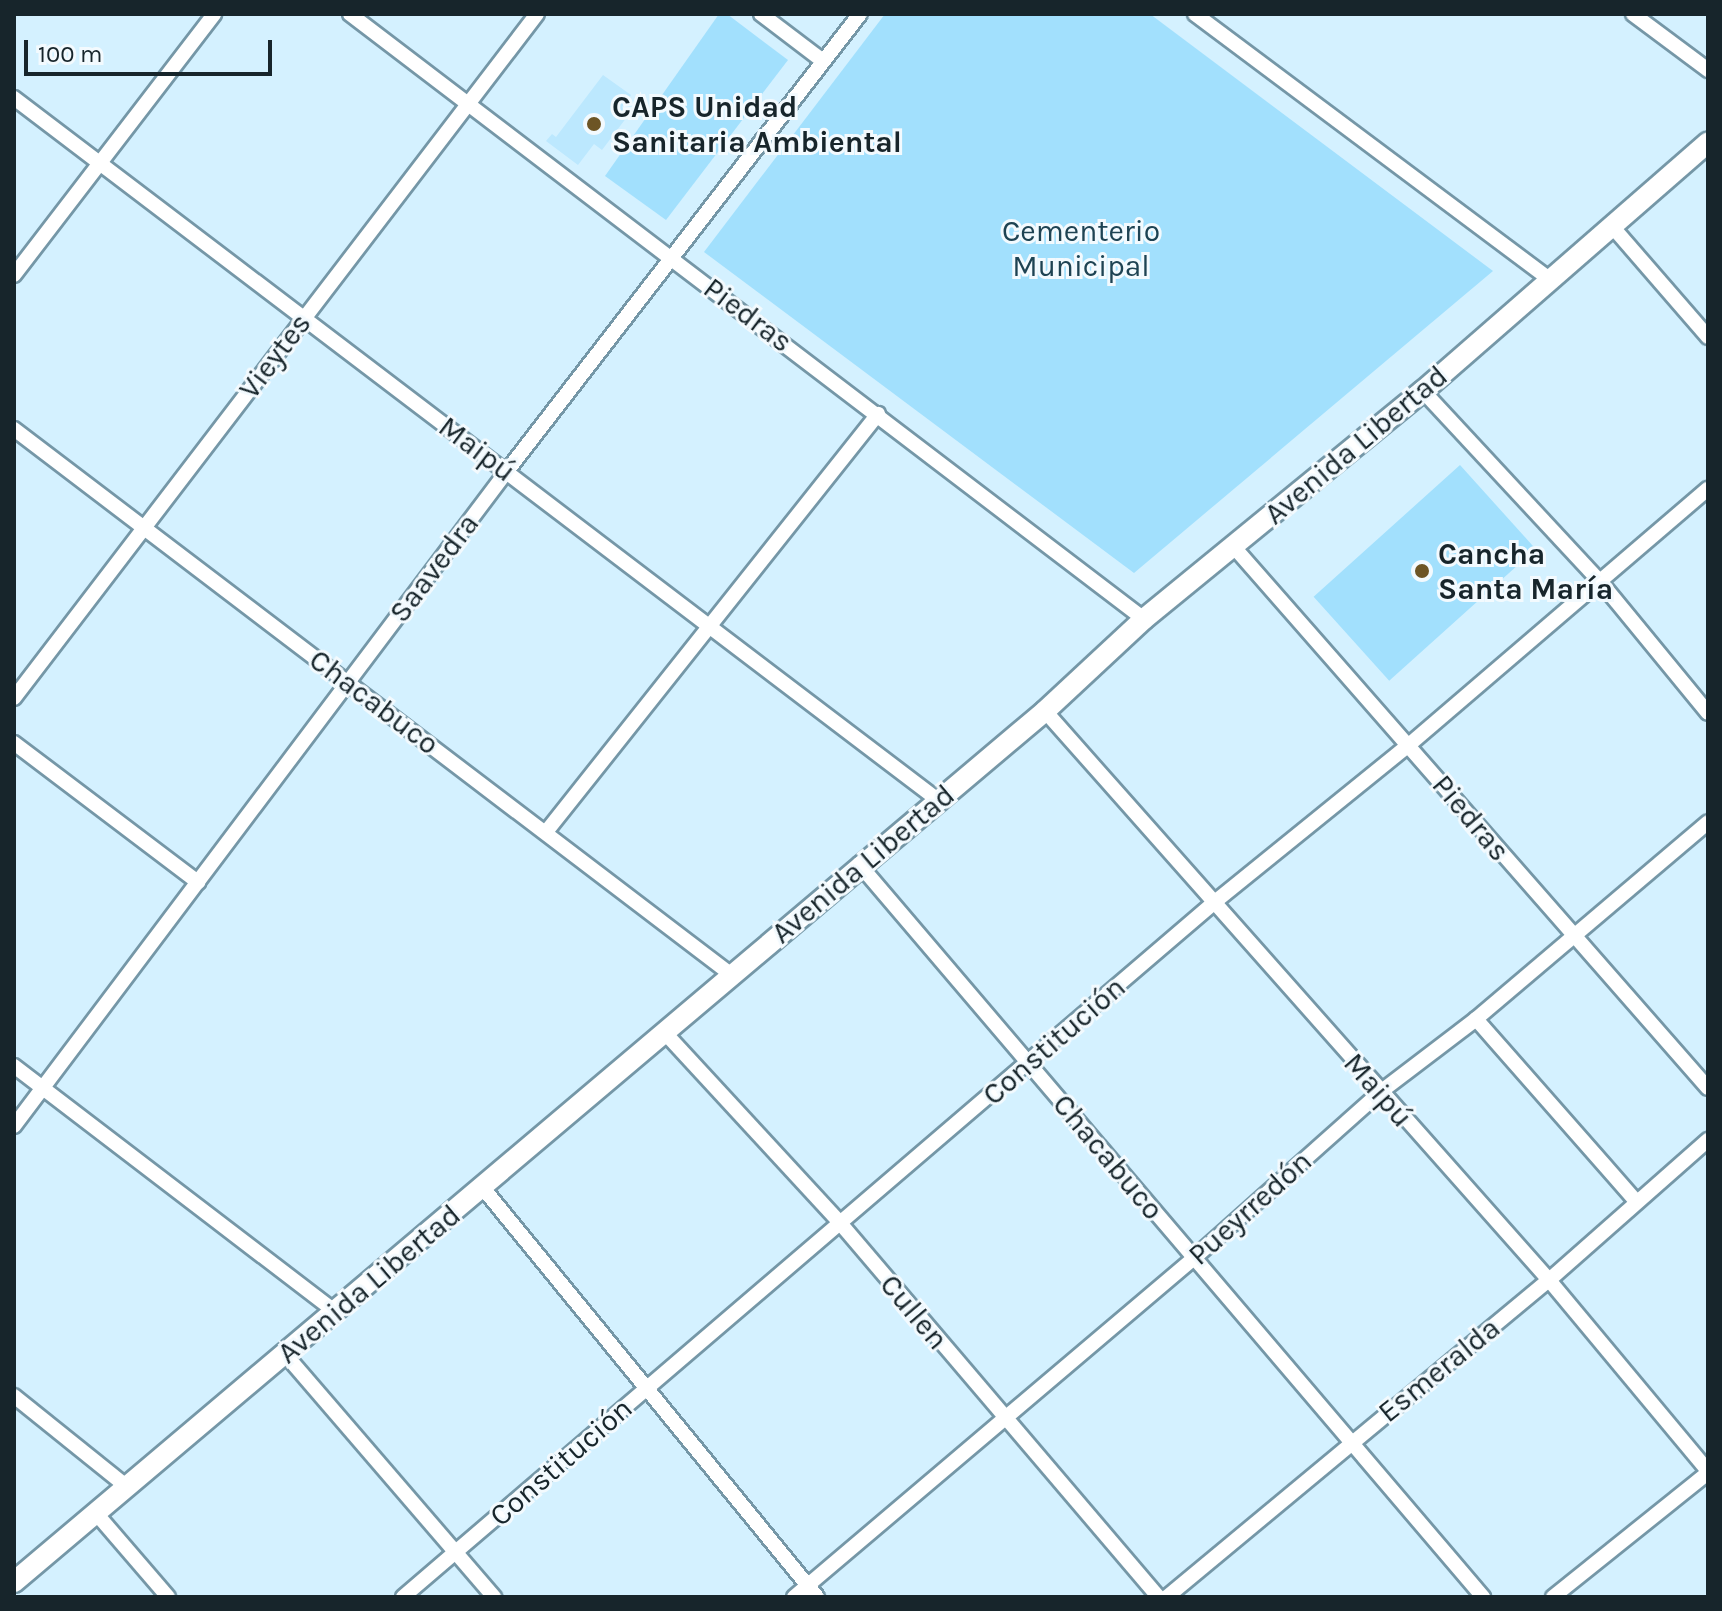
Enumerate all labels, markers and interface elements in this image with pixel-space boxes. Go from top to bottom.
scale bar [28,24,276,74]
text: 100 m [38,40,103,68]
place label: CAPS Unidad Sanitaria Ambiental [612,89,902,160]
marker: CAPS Unidad Sanitaria Ambiental [583,113,605,135]
park label: Cementerio Municipal [1002,213,1160,284]
street label: Piedras [696,270,800,360]
street label: Vieytes [231,306,319,406]
street label: Avenida Libertad [1257,358,1455,532]
street label: Maipú [432,409,522,489]
street label: Saavedra [381,507,487,629]
place label: Cancha Santa María [1438,536,1613,606]
marker: Cancha Santa María [1413,562,1431,580]
street label: Chacabuco [302,642,446,762]
street label: Piedras [1424,767,1518,869]
street label: Avenida Libertad [764,777,962,951]
street label: Constitución [975,969,1133,1113]
street label: Maipú [1336,1046,1420,1134]
street label: Chacabuco [1045,1087,1171,1227]
street label: Pueyrredón [1181,1143,1319,1273]
street label: Avenida Libertad [270,1197,468,1371]
street label: Cullen [872,1267,956,1357]
street label: Esmeralda [1371,1310,1507,1430]
street label: Constitución [482,1390,640,1534]

